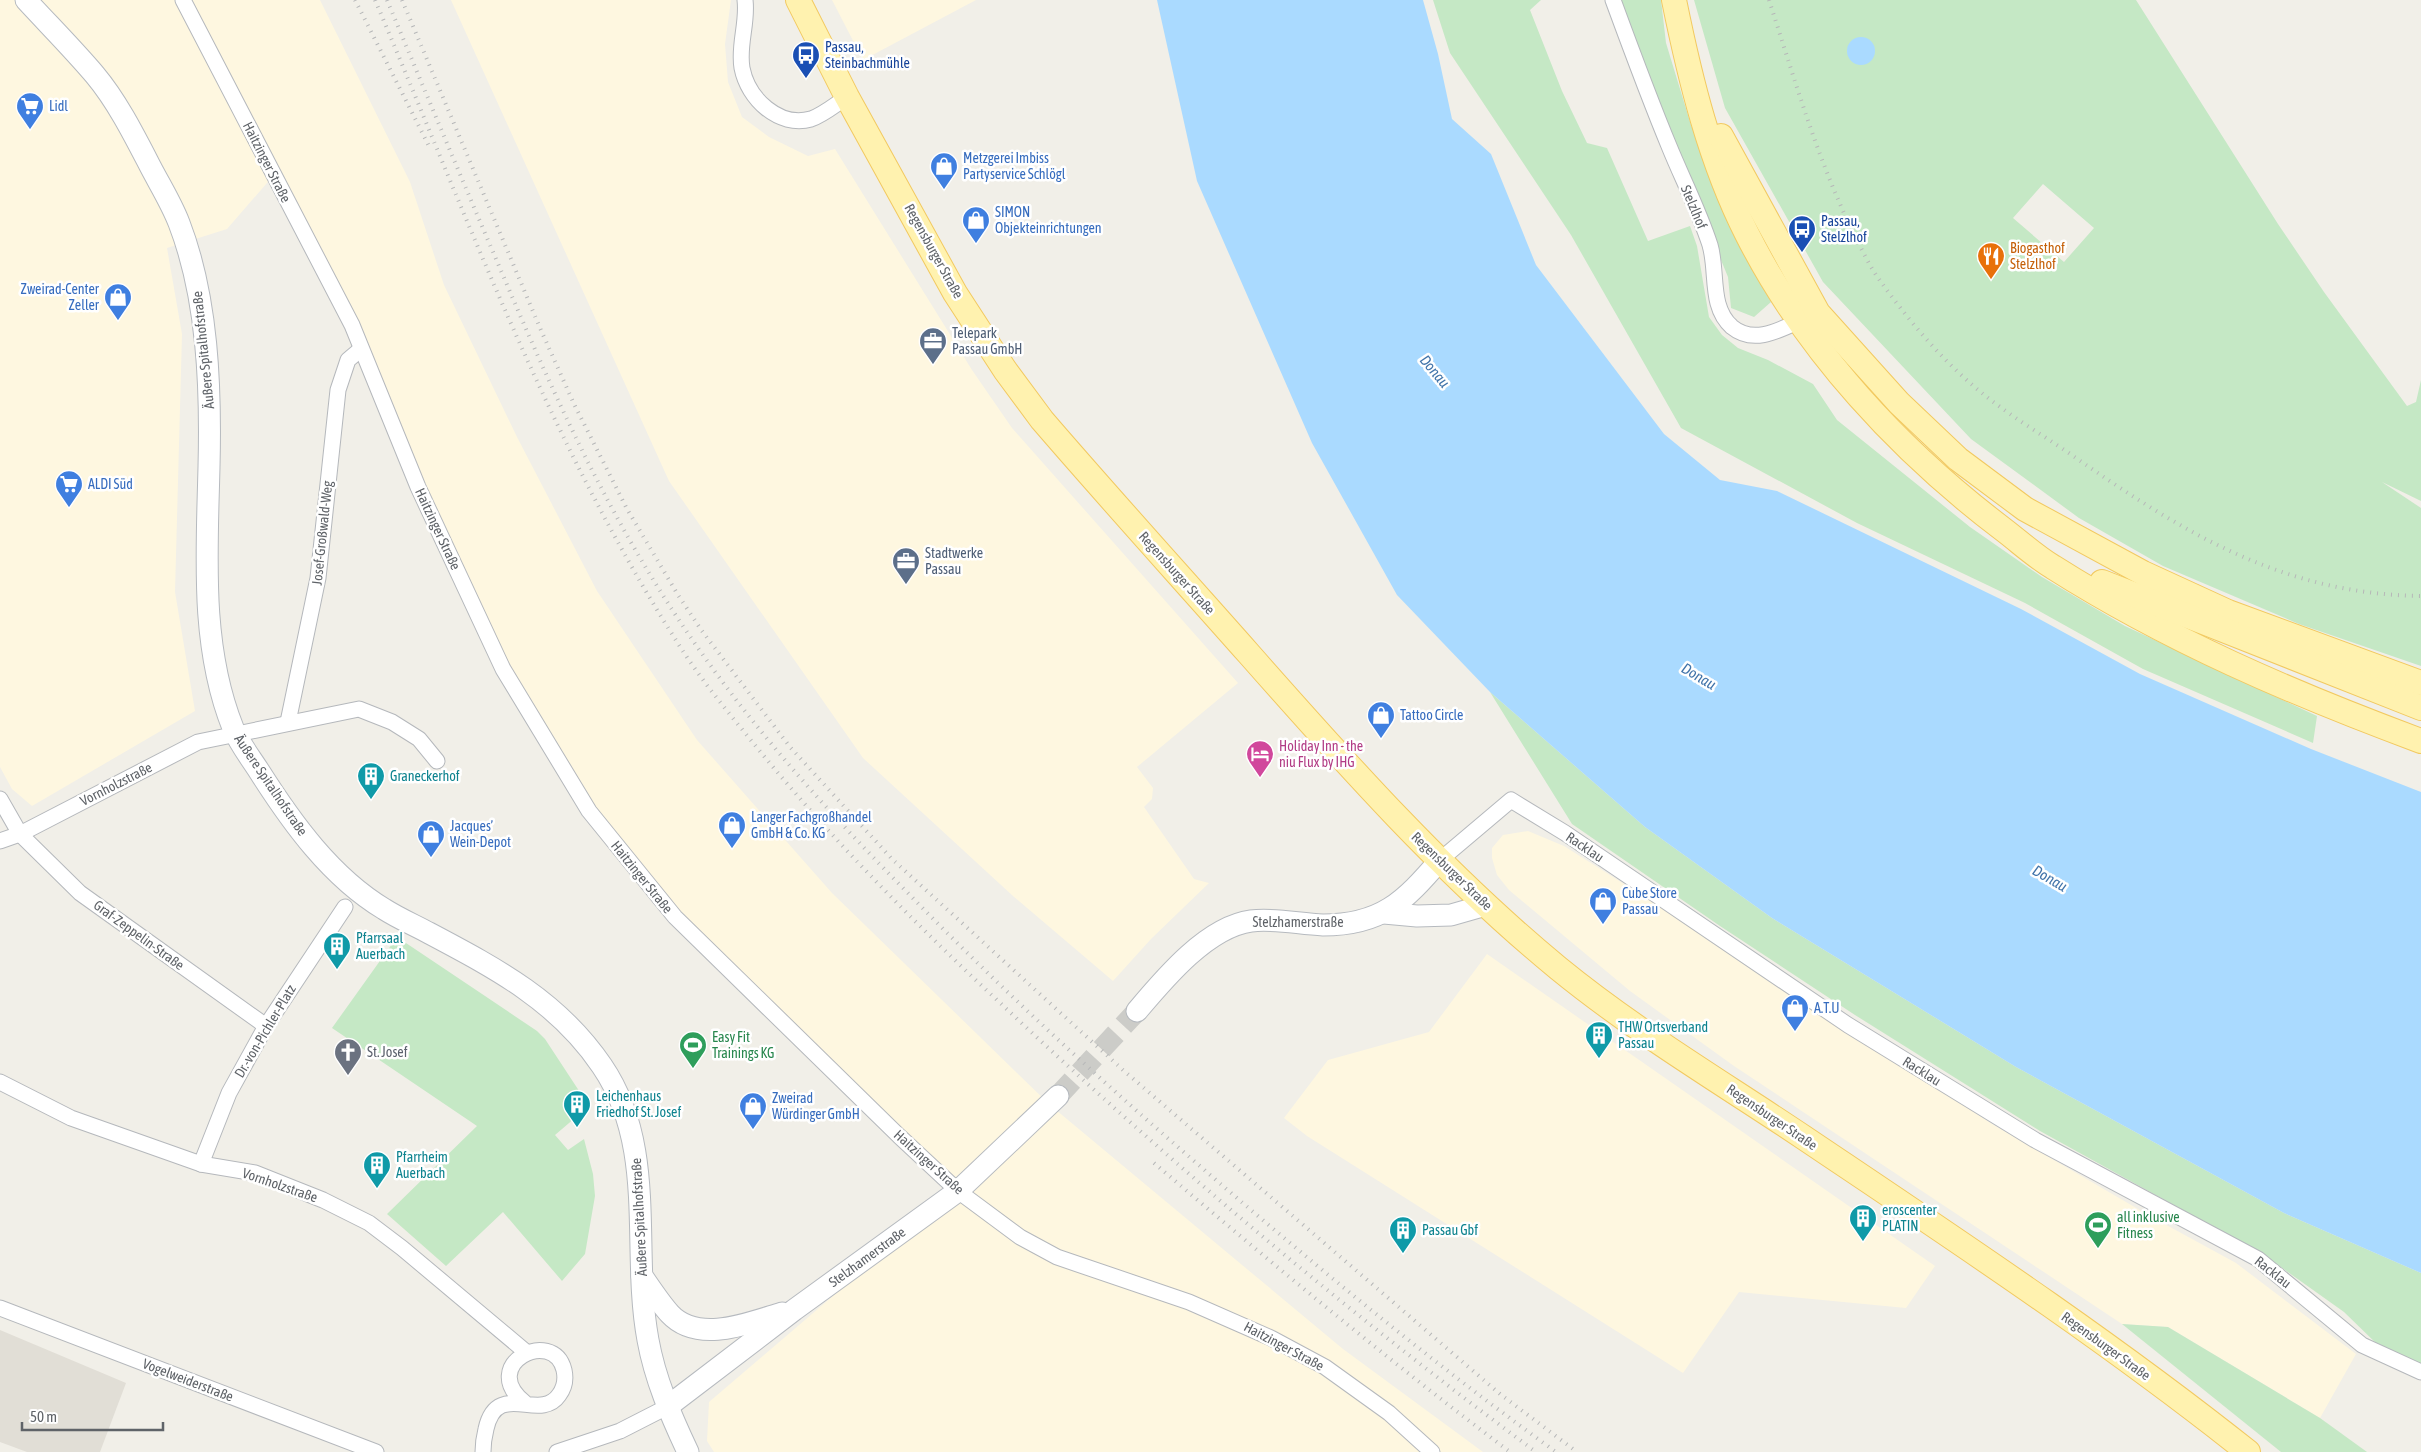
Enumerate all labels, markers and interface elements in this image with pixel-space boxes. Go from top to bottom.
place label: Passau, Steinbachmühle [825,39,910,71]
bus stop icon: Passau, Steinbachmühle [791,40,821,79]
supermarket icon: Lidl [15,91,45,130]
place label: Lidl [49,98,68,114]
street label: Haitzinger Straße [240,119,294,205]
place label: Metzgerei Imbiss Partyservice Schlögl [963,150,1066,182]
shop icon: Metzgerei Imbiss Partyservice Schlögl [929,151,959,190]
street label: Stelzlhof [1678,183,1710,231]
street label: Regensburger Straße [901,201,967,301]
place label: SIMON Objekteinrichtungen [995,204,1102,236]
shop icon: SIMON Objekteinrichtungen [961,205,991,244]
place label: Passau, Stelzlhof [1821,213,1867,245]
bus stop icon: Passau, Stelzlhof [1787,214,1817,253]
place label: Biogasthof Stelzlhof [2010,240,2065,272]
restaurant icon: Biogasthof Stelzlhof [1976,241,2006,280]
place label: Zweirad-Center Zeller [21,281,100,313]
shop icon: Zweirad-Center Zeller [103,282,133,321]
street label: Äußere Spitalhofstraße [189,290,217,410]
place label: Telepark Passau GmbH [952,325,1022,357]
office icon: Telepark Passau GmbH [918,326,948,365]
water label: Donau [1417,351,1453,391]
supermarket icon: ALDI Süd [54,469,84,508]
place label: ALDI Süd [88,476,133,492]
street label: Josef-Großwald-Weg [309,480,335,586]
street label: Haitzinger Straße [412,486,464,572]
street label: Regensburger Straße [1136,528,1218,618]
place label: Stadtwerke Passau [925,545,983,577]
office icon: Stadtwerke Passau [891,546,921,585]
water label: Donau [1679,659,1719,693]
shop icon: Tattoo Circle [1366,700,1396,739]
place label: Tattoo Circle [1400,707,1463,723]
street label: Äußere Spitalhofstraße [231,731,311,839]
place label: Holiday Inn - the niu Flux by IHG [1279,738,1363,770]
hotel icon: Holiday Inn - the niu Flux by IHG [1245,739,1275,778]
street label: Vornholzstraße [77,759,155,809]
building icon: Graneckerhof [356,761,386,800]
place label: Graneckerhof [390,768,460,784]
place label: Langer Fachgroßhandel GmbH & Co. KG [751,809,872,841]
shop icon: Langer Fachgroßhandel GmbH & Co. KG [717,810,747,849]
place label: Jacques’ Wein-Depot [450,818,511,850]
shop icon: Jacques’ Wein-Depot [416,819,446,858]
street label: Regensburger Straße [1408,829,1496,913]
street label: Racklau [1563,829,1607,865]
street label: Haitzinger Straße [608,838,676,916]
water label: Donau [2030,861,2070,895]
place label: Cube Store Passau [1622,885,1677,917]
shop icon: Cube Store Passau [1588,886,1618,925]
street label: Graf-Zeppelin-Straße [91,897,187,973]
street label: Stelzhamerstraße [1252,914,1344,930]
place label: Pfarrsaal Auerbach [356,930,405,962]
building icon: Pfarrsaal Auerbach [322,931,352,970]
street label: Dr.-von-Pichler-Platz [231,982,299,1080]
shop icon: A.T.U [1780,993,1810,1032]
place label: A.T.U [1814,1000,1840,1016]
place label: THW Ortsverband Passau [1618,1019,1708,1051]
building icon: THW Ortsverband Passau [1584,1020,1614,1059]
place label: Easy Fit Trainings KG [712,1029,774,1061]
sports icon: Easy Fit Trainings KG [678,1030,708,1069]
church icon: St. Josef [333,1037,363,1076]
place label: St. Josef [367,1044,408,1060]
street label: Racklau [1900,1053,1944,1089]
street label: Regensburger Straße [1724,1081,1820,1153]
place label: Leichenhaus Friedhof St. Josef [596,1088,681,1120]
building icon: Leichenhaus Friedhof St. Josef [562,1089,592,1128]
place label: Zweirad Würdinger GmbH [772,1090,860,1122]
shop icon: Zweirad Würdinger GmbH [738,1091,768,1130]
street label: Haitzinger Straße [891,1127,967,1197]
place label: Pfarrheim Auerbach [396,1149,448,1181]
building icon: Pfarrheim Auerbach [362,1150,392,1189]
street label: Äußere Spitalhofstraße [628,1157,650,1277]
street label: Vornholzstraße [240,1165,320,1205]
place label: eroscenter PLATIN [1882,1202,1938,1234]
building icon: eroscenter PLATIN [1848,1203,1878,1242]
place label: all inklusive Fitness [2117,1209,2180,1241]
sports icon: all inklusive Fitness [2083,1210,2113,1249]
building icon: Passau Gbf [1388,1215,1418,1254]
place label: Passau Gbf [1422,1222,1478,1238]
street label: Stelzhamerstraße [825,1224,909,1290]
street label: Racklau [2252,1253,2294,1291]
street label: Regensburger Straße [2059,1308,2153,1384]
street label: Haitzinger Straße [1241,1318,1327,1374]
street label: Vogelweiderstraße [140,1355,236,1405]
scale bar [22,1400,164,1432]
text: 50 m [30,1408,57,1425]

